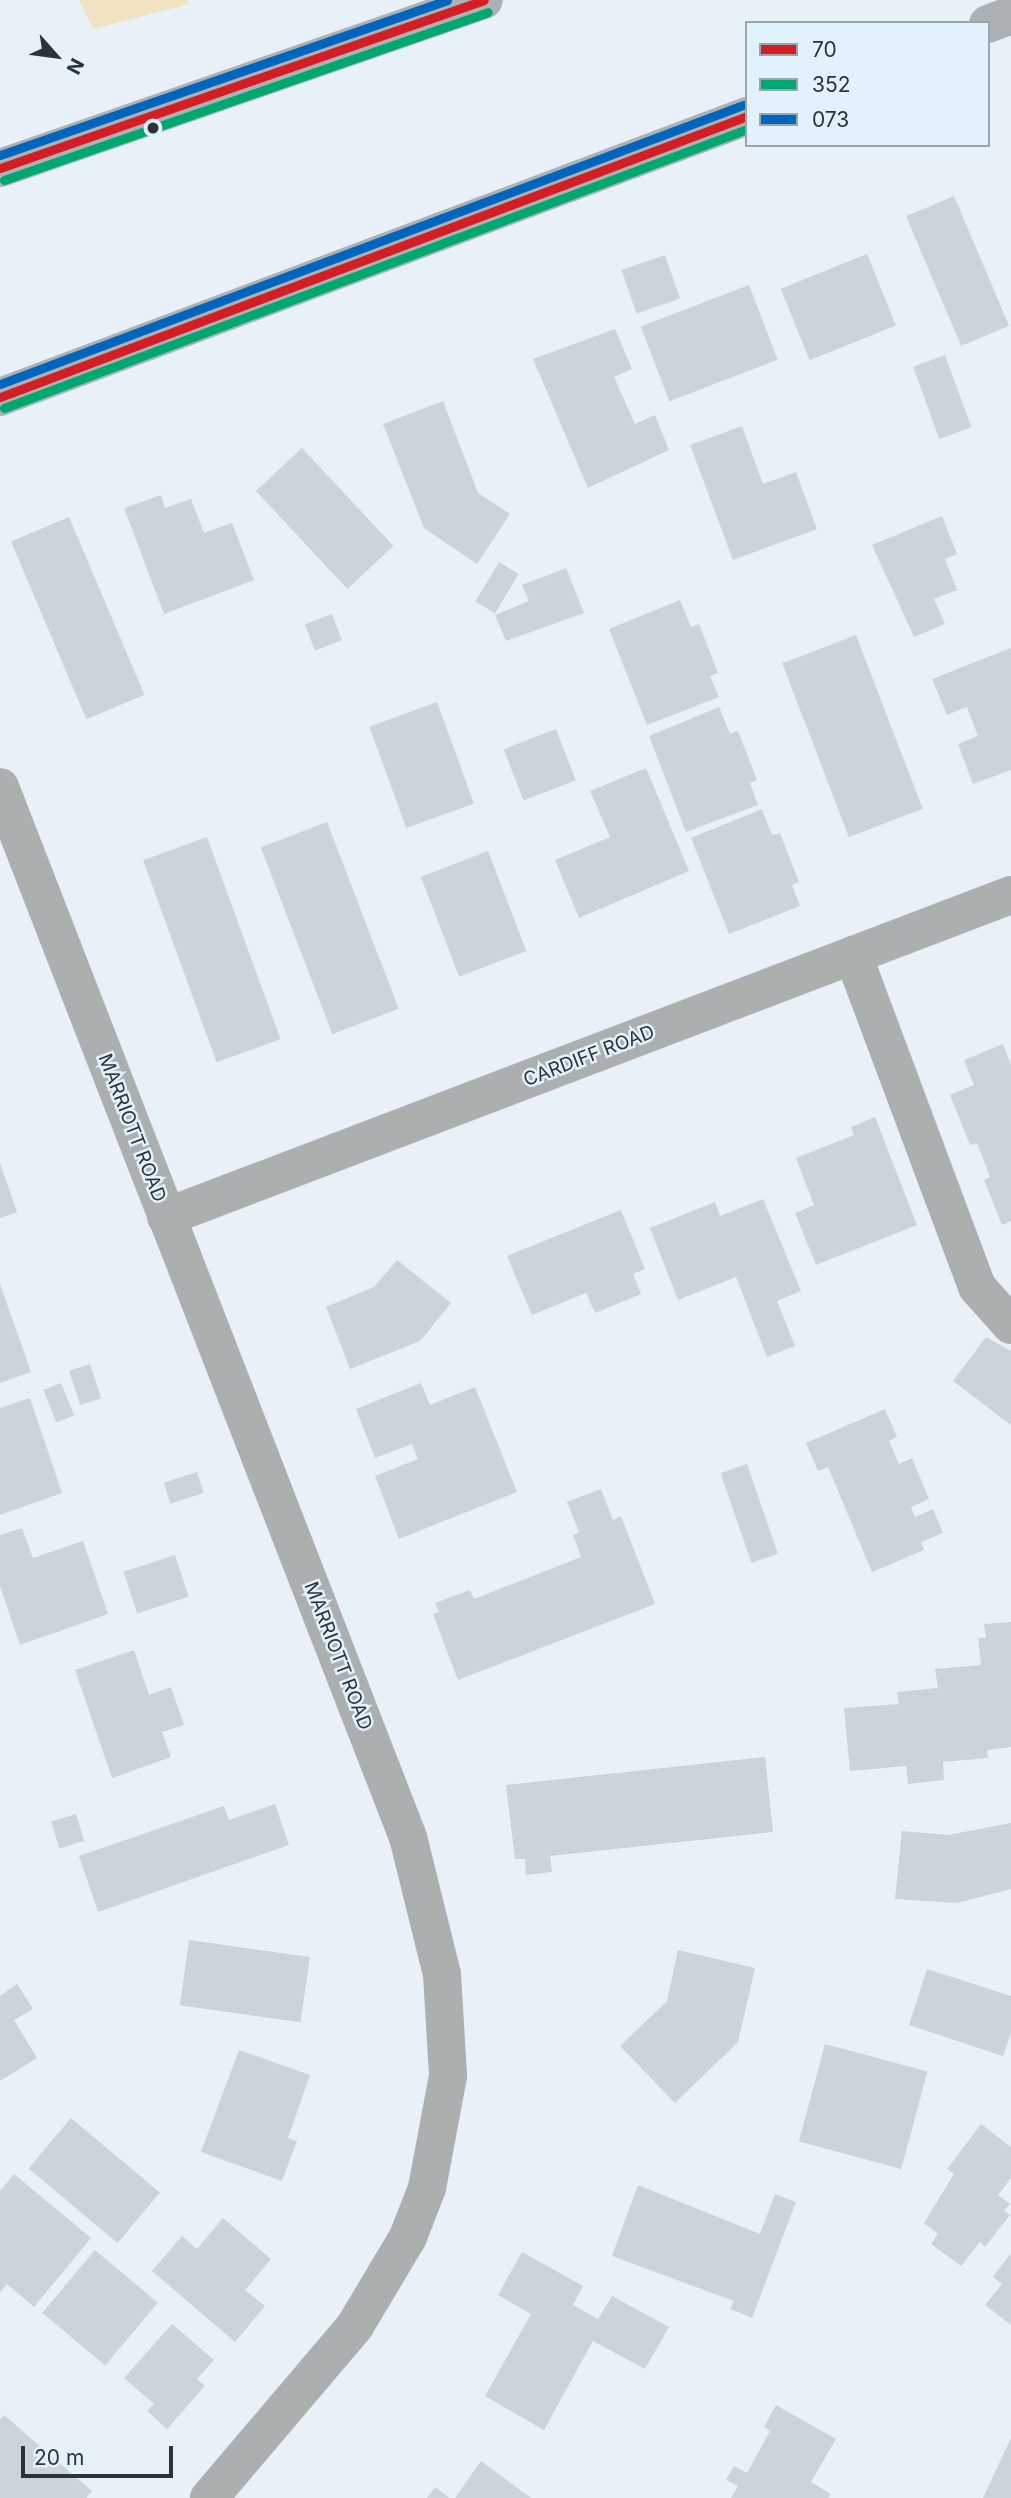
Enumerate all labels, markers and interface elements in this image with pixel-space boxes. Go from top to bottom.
north arrow [21,21,91,91]
legend [745,21,990,147]
text: 70 [812,37,837,62]
text: N [61,54,89,78]
text: 352 [812,72,851,97]
text: 073 [812,107,849,132]
unlabelled marker [146,121,160,135]
street label: CARDIFF ROAD [520,1021,658,1091]
street label: MARRIOTT ROAD [93,1051,171,1205]
street label: MARRIOTT ROAD [299,1579,377,1733]
scale bar [24,2432,177,2476]
text: 20 m [34,2445,84,2470]

